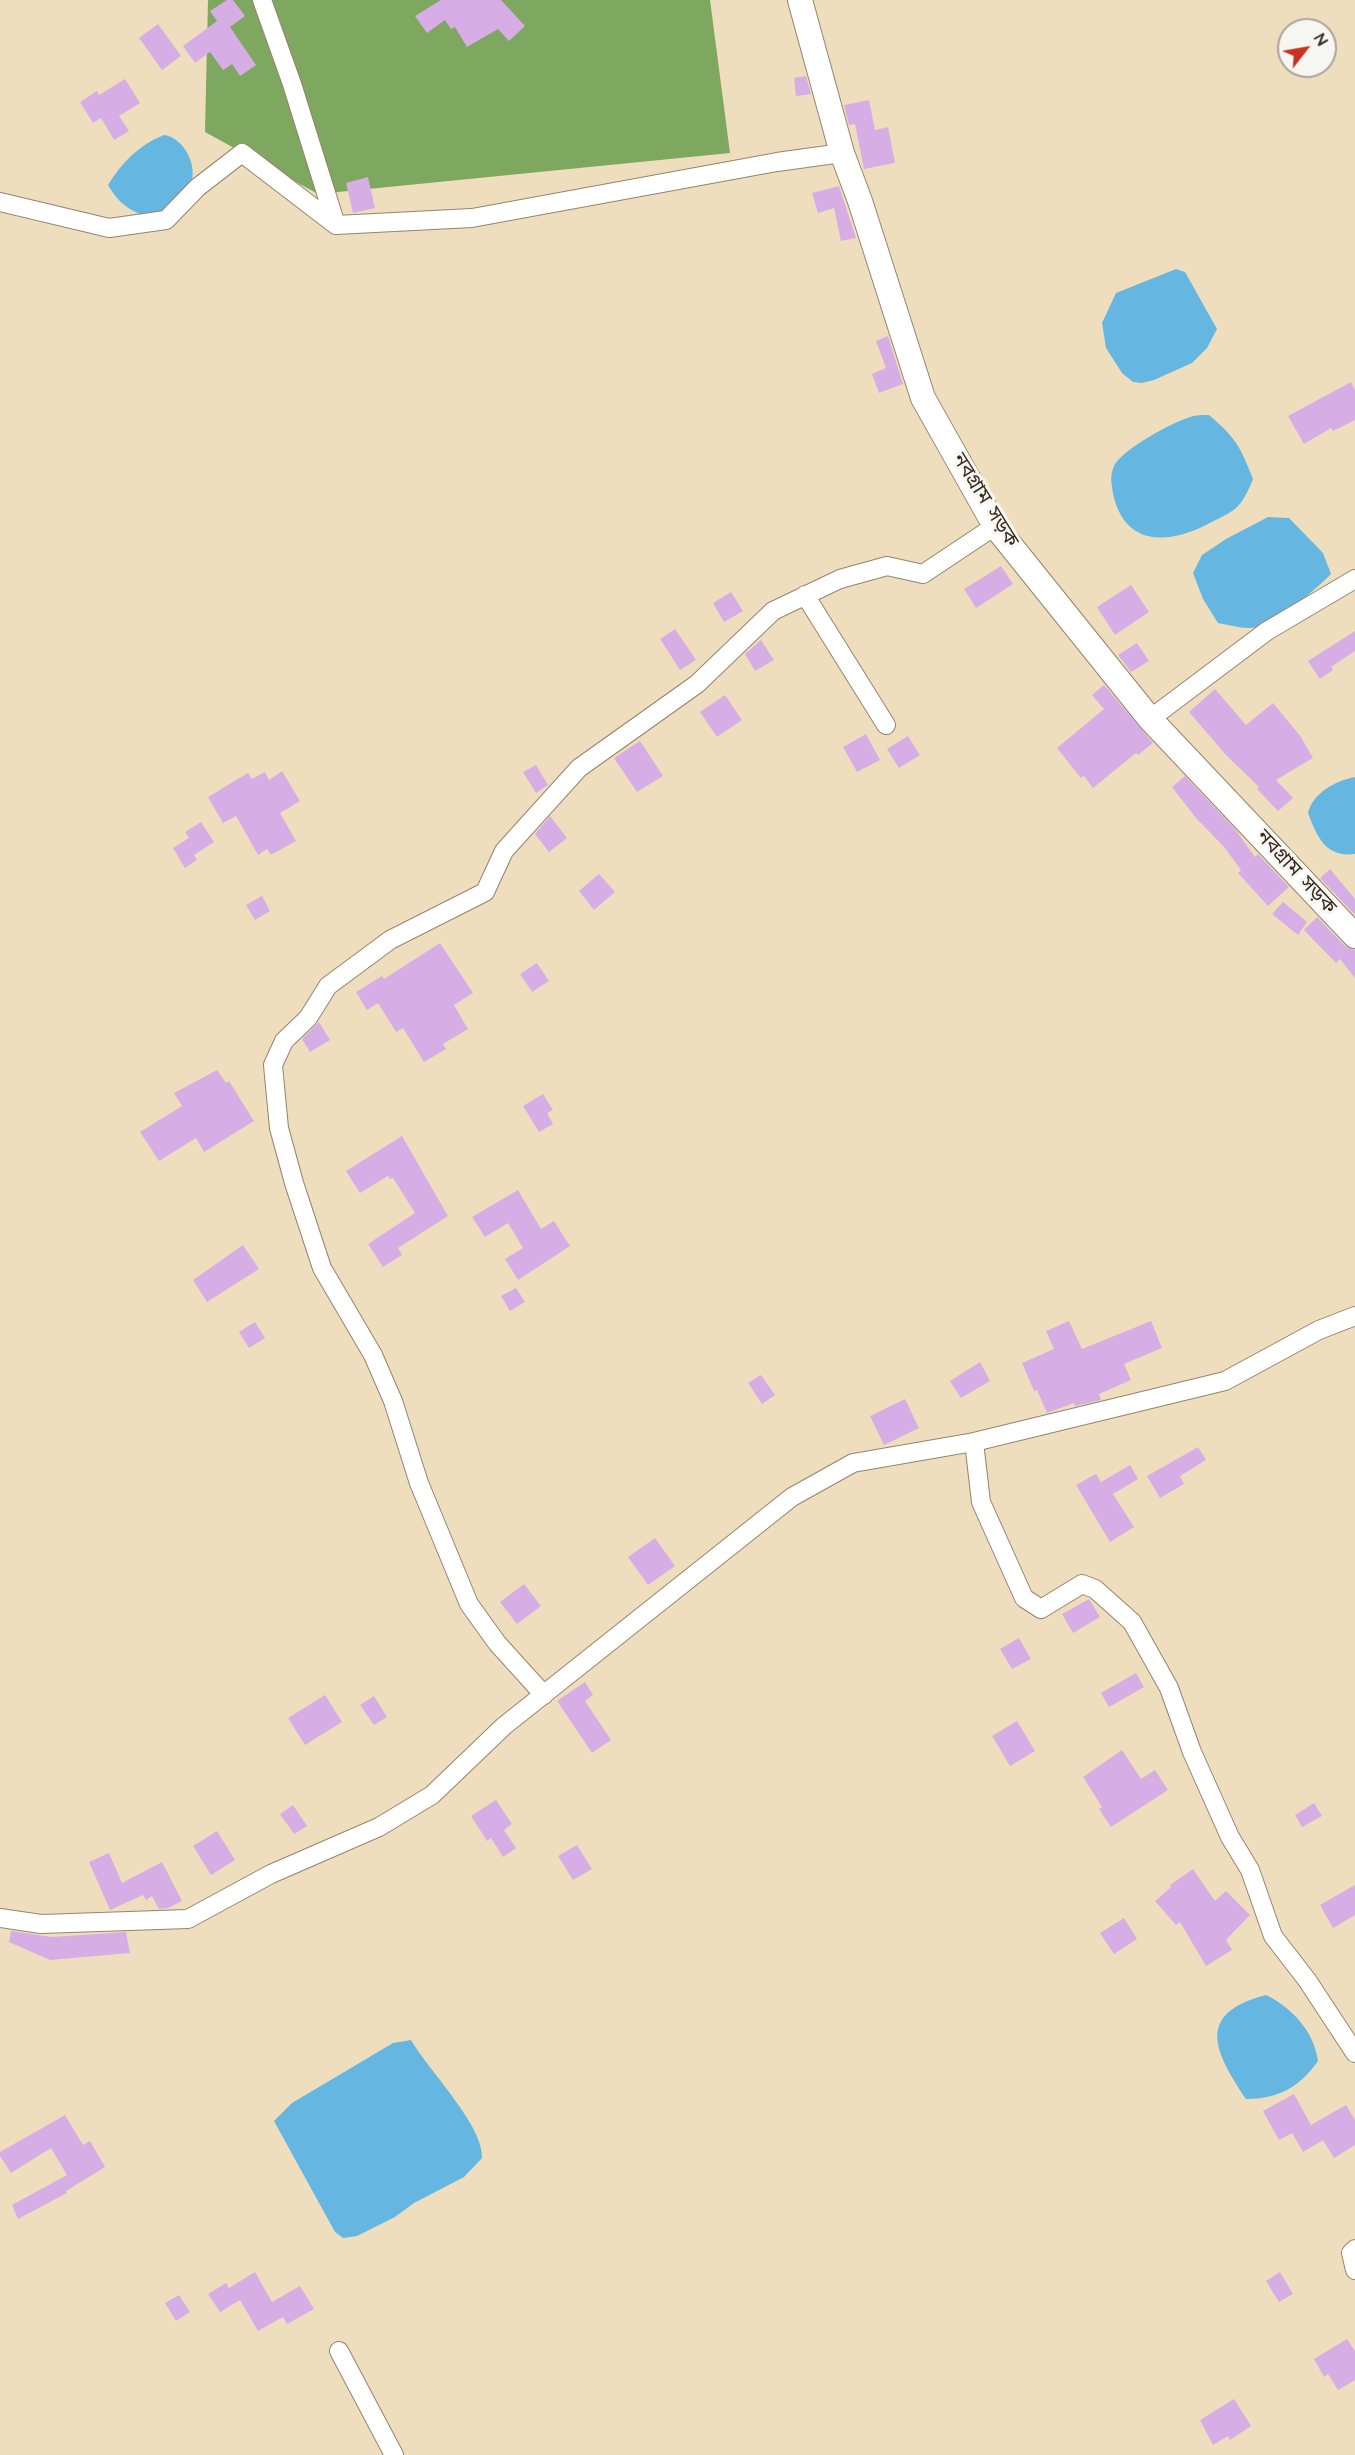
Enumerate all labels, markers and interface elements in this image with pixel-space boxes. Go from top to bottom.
north arrow [1277,18,1337,78]
text: N [1309,30,1333,50]
street label: নবগ্রাম সড়ক [946,450,1022,552]
street label: নবগ্রাম সড়ক [1250,826,1340,920]

